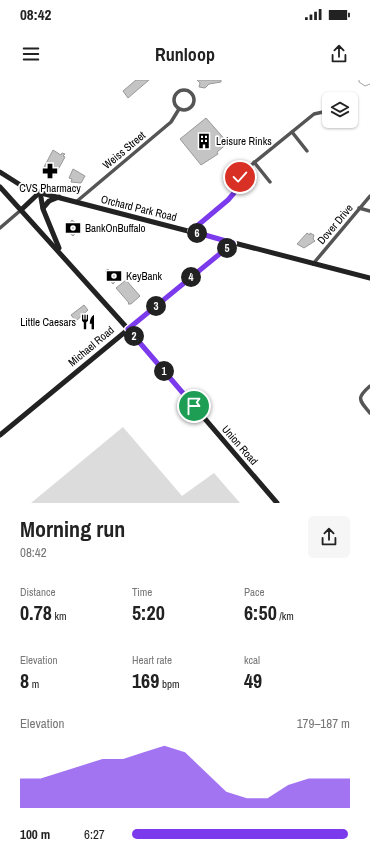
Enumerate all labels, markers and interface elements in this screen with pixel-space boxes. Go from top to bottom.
text: 08:42 [20,4,51,25]
text: Runloop [155,42,215,67]
icon: menu [20,43,42,65]
icon: share [328,43,350,65]
map controls [322,92,358,128]
button: layers [322,92,358,128]
street label: Weiss Street [100,128,149,172]
building icon: Leisure Rinks [195,132,213,150]
place label: Leisure Rinks [216,134,272,148]
pin [223,160,257,194]
pharmacy icon: CVS Pharmacy [41,162,59,180]
icon: check [229,166,251,188]
place label: CVS Pharmacy [19,181,81,195]
street label: Orchard Park Road [100,192,178,224]
street label: Dover Drive [314,201,356,247]
bank icon: BankOnBuffalo [64,219,82,237]
place label: BankOnBuffalo [85,221,146,235]
pin: 6 [187,223,207,243]
text: 6 [194,226,200,240]
pin: 5 [217,238,237,258]
text: 5 [224,241,230,255]
bank icon: KeyBank [105,267,123,285]
pin: 4 [181,267,201,287]
place label: KeyBank [126,269,163,283]
text: 4 [188,270,194,284]
pin: 3 [146,296,166,316]
text: 3 [153,299,159,313]
restaurant icon: Little Caesars [79,313,97,331]
place label: Little Caesars [20,315,76,329]
street label: Michael Road [65,323,117,369]
pin: 2 [124,326,144,346]
text: 2 [131,329,137,343]
pin: 1 [154,361,174,381]
text: 1 [161,364,167,378]
pin [177,389,211,423]
icon: arrive [183,395,205,417]
street label: Union Road [219,422,261,468]
text: Morning run [20,514,125,544]
button: share [308,516,350,558]
text: 08:42 [20,544,47,561]
text: Distance [20,585,56,599]
text: Time [132,585,152,599]
text: Pace [244,585,265,599]
text: 0.78 [20,599,52,626]
text: 5:20 [132,599,165,626]
text: 6:50 [244,599,277,626]
text: km [52,609,66,623]
text: /km [277,609,294,623]
text: Elevation [20,653,58,667]
text: Heart rate [132,653,172,667]
text: kcal [244,653,260,667]
text: 8 [20,667,29,694]
text: 169 [132,667,159,694]
text: 49 [244,667,262,694]
text: m [29,677,39,691]
text: bpm [159,677,179,691]
text: Elevation [20,715,64,732]
text: 179–187 m [297,715,350,732]
text: 100 m [20,826,50,843]
text: 6:27 [84,826,105,843]

